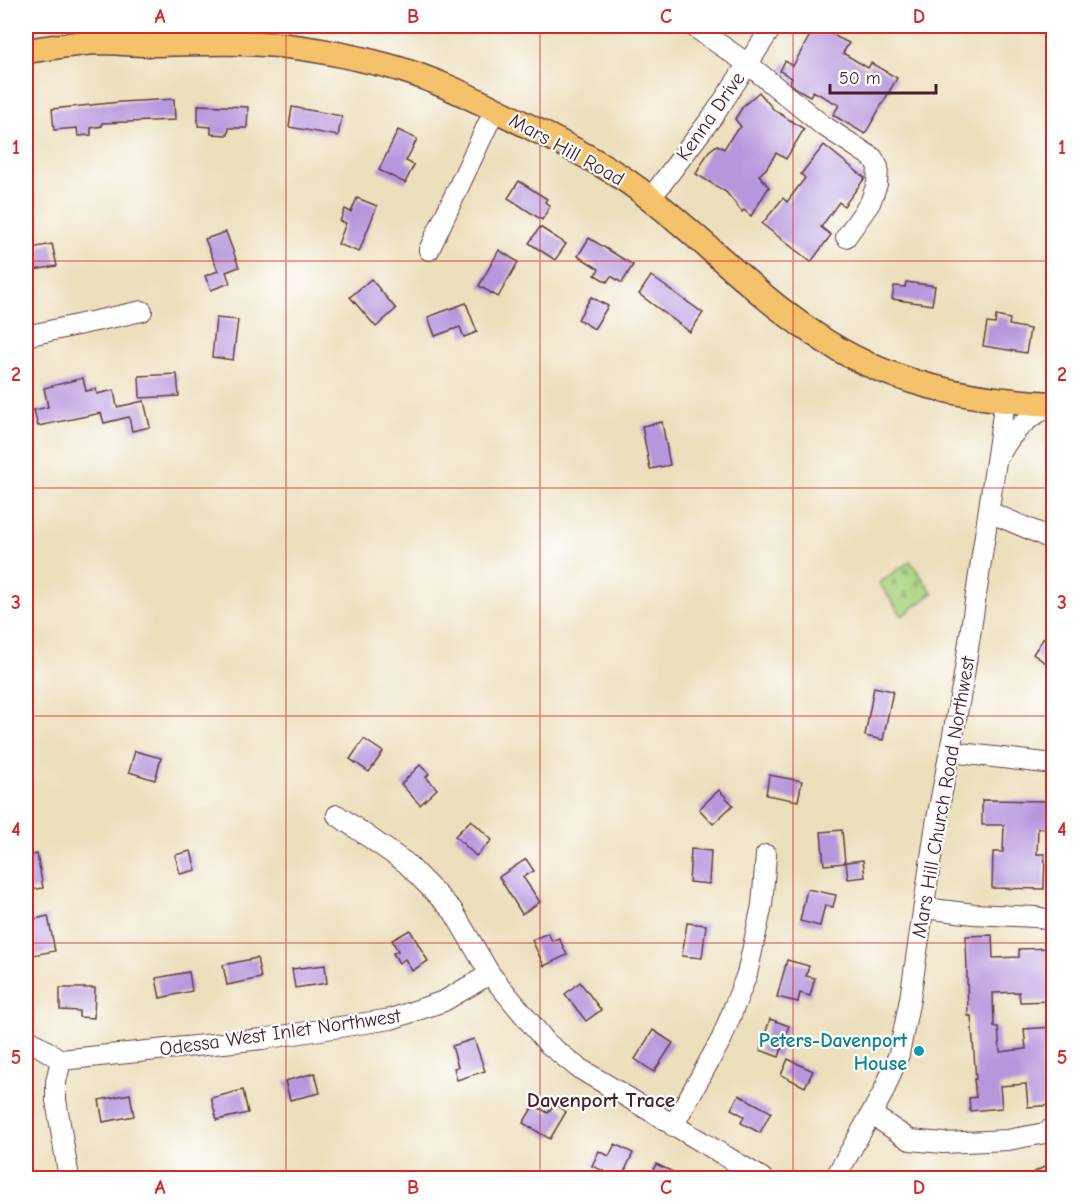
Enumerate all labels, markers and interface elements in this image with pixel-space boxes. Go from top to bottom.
text: A [154,5,166,28]
text: B [407,5,419,28]
text: C [660,5,672,28]
text: D [913,5,925,28]
scale bar [830,57,936,95]
street label: Kenna Drive [671,67,749,165]
text: 50 m [839,68,881,89]
street label: Mars Hill Road [505,108,628,190]
text: 1 [12,136,20,159]
text: 1 [1058,136,1066,159]
text: 2 [11,363,21,386]
text: 2 [1057,363,1067,386]
text: 3 [11,591,21,614]
text: 3 [1057,591,1067,614]
street label: Mars Hill Church Road Northwest [907,653,980,940]
text: 4 [11,818,21,841]
text: 4 [1057,818,1067,841]
street label: Odessa West Inlet Northwest [158,1004,403,1061]
place label: Peters-Davenport House [759,1029,907,1075]
marker: Peters-Davenport House [912,1044,926,1058]
text: 5 [11,1046,21,1069]
text: 5 [1057,1046,1067,1069]
district label: Davenport Trace [527,1088,675,1112]
text: A [154,1176,166,1199]
text: B [407,1176,419,1199]
text: C [660,1176,672,1199]
text: D [913,1176,925,1199]

